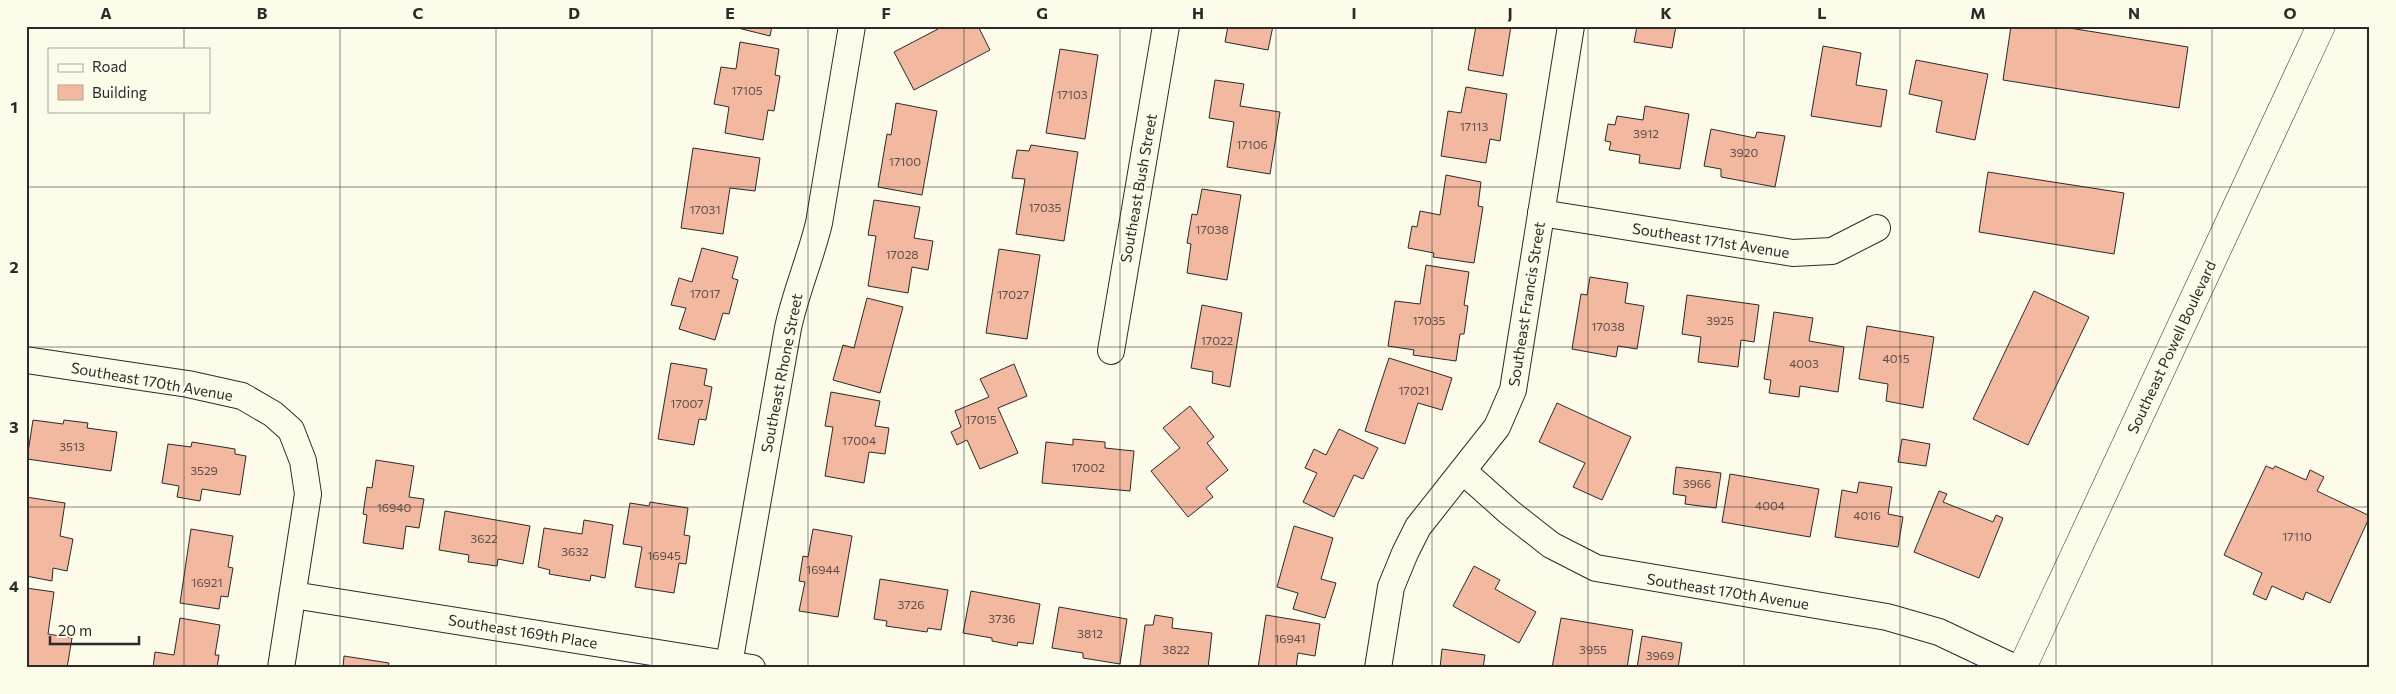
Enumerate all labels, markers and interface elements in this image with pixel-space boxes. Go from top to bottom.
text: A [100,3,112,22]
text: B [257,3,268,22]
text: C [413,3,424,22]
text: D [568,3,580,22]
text: E [725,3,735,22]
text: F [881,3,891,22]
text: G [1036,3,1048,22]
text: H [1192,3,1204,22]
text: I [1351,3,1357,22]
text: J [1507,3,1513,22]
text: K [1660,3,1672,22]
text: L [1817,3,1827,22]
text: M [1970,3,1986,22]
text: N [2128,3,2140,22]
text: O [2283,3,2297,22]
legend [48,48,210,112]
text: Road [92,57,127,75]
text: Building [92,83,147,101]
house number: 17105 [731,83,763,97]
house number: 17103 [1056,87,1088,101]
text: 1 [10,97,18,116]
street label: Southeast Bush Street [1116,112,1160,264]
house number: 17113 [1460,119,1488,133]
house number: 3912 [1633,126,1659,140]
house number: 17106 [1236,137,1268,151]
house number: 3920 [1730,145,1758,159]
house number: 17100 [889,154,921,168]
house number: 17035 [1029,200,1062,214]
house number: 17031 [689,202,721,216]
street label: Southeast 171st Avenue [1631,219,1791,261]
street label: Southeast Francis Street [1504,220,1548,388]
house number: 17038 [1195,222,1229,236]
house number: 17028 [885,247,919,261]
text: 2 [9,257,19,276]
street label: Southeast Powell Boulevard [2123,258,2219,436]
house number: 17017 [690,286,720,300]
house number: 17027 [997,287,1029,301]
street label: Southeast Rhone Street [757,292,805,454]
house number: 17035 [1413,313,1446,327]
house number: 3925 [1706,313,1734,327]
house number: 17038 [1591,319,1625,333]
house number: 17022 [1201,333,1234,347]
house number: 4015 [1882,351,1910,365]
house number: 4003 [1789,356,1819,370]
street label: Southeast 170th Avenue [70,358,234,404]
house number: 17021 [1398,383,1430,397]
house number: 17007 [670,396,704,410]
house number: 17015 [965,412,997,426]
text: 3 [9,417,19,436]
house number: 17004 [842,433,876,447]
house number: 3513 [59,439,85,453]
house number: 17002 [1071,460,1105,474]
house number: 3529 [190,463,218,477]
house number: 3966 [1683,476,1711,490]
house number: 4004 [1755,498,1785,512]
house number: 16940 [377,500,411,514]
house number: 4016 [1853,508,1881,522]
house number: 17110 [2282,529,2312,543]
house number: 3622 [470,531,498,545]
house number: 3632 [561,544,589,558]
house number: 16945 [647,548,681,562]
house number: 16944 [806,562,840,576]
street label: Southeast 170th Avenue [1646,569,1811,613]
house number: 16921 [191,575,223,589]
text: 4 [9,576,19,595]
house number: 3726 [897,597,925,611]
street label: Southeast 169th Place [447,610,599,652]
house number: 3736 [988,611,1016,625]
scale bar [50,614,139,646]
text: 20 m [58,621,92,639]
house number: 3812 [1077,626,1103,640]
house number: 16941 [1274,631,1306,645]
house number: 3822 [1162,642,1190,656]
house number: 3955 [1579,642,1607,656]
house number: 3969 [1646,648,1674,662]

